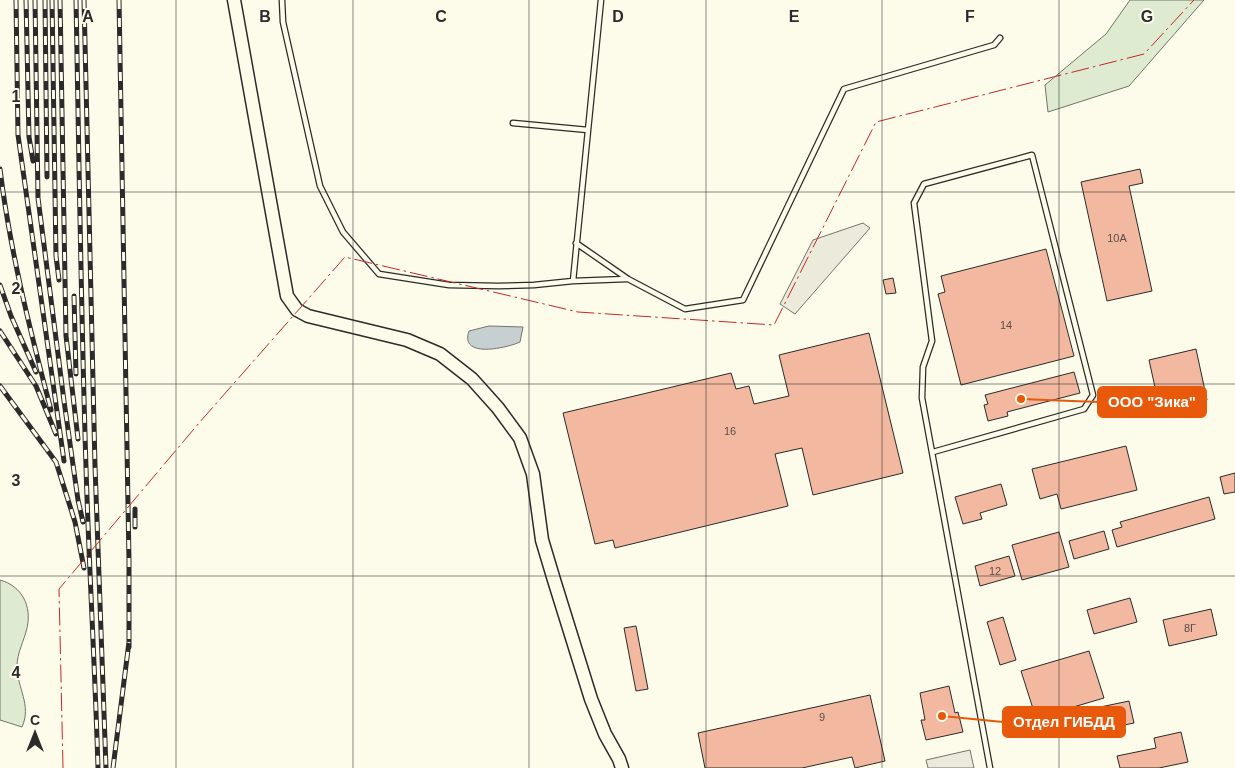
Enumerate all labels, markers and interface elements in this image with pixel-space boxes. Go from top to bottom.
text: A [82,8,94,25]
text: B [259,8,271,25]
text: C [435,8,447,25]
text: D [612,8,624,25]
text: E [789,8,800,25]
text: F [965,8,975,25]
text: G [1141,8,1153,25]
text: 1 [12,88,21,105]
house number: 10А [1107,232,1127,244]
text: 2 [12,280,21,297]
house number: 14 [1000,319,1012,331]
callout: ООО "Зика" [1098,387,1206,417]
text: ООО "Зика" [1108,393,1196,410]
house number: 16 [724,425,736,437]
text: 3 [12,472,21,489]
house number: 12 [989,565,1001,577]
house number: 8Г [1184,622,1196,634]
text: 4 [12,664,21,681]
callout: Отдел ГИБДД [1003,707,1125,737]
north arrow [10,708,60,758]
house number: 9 [819,711,825,723]
text: С [30,712,40,728]
text: Отдел ГИБДД [1013,713,1115,730]

